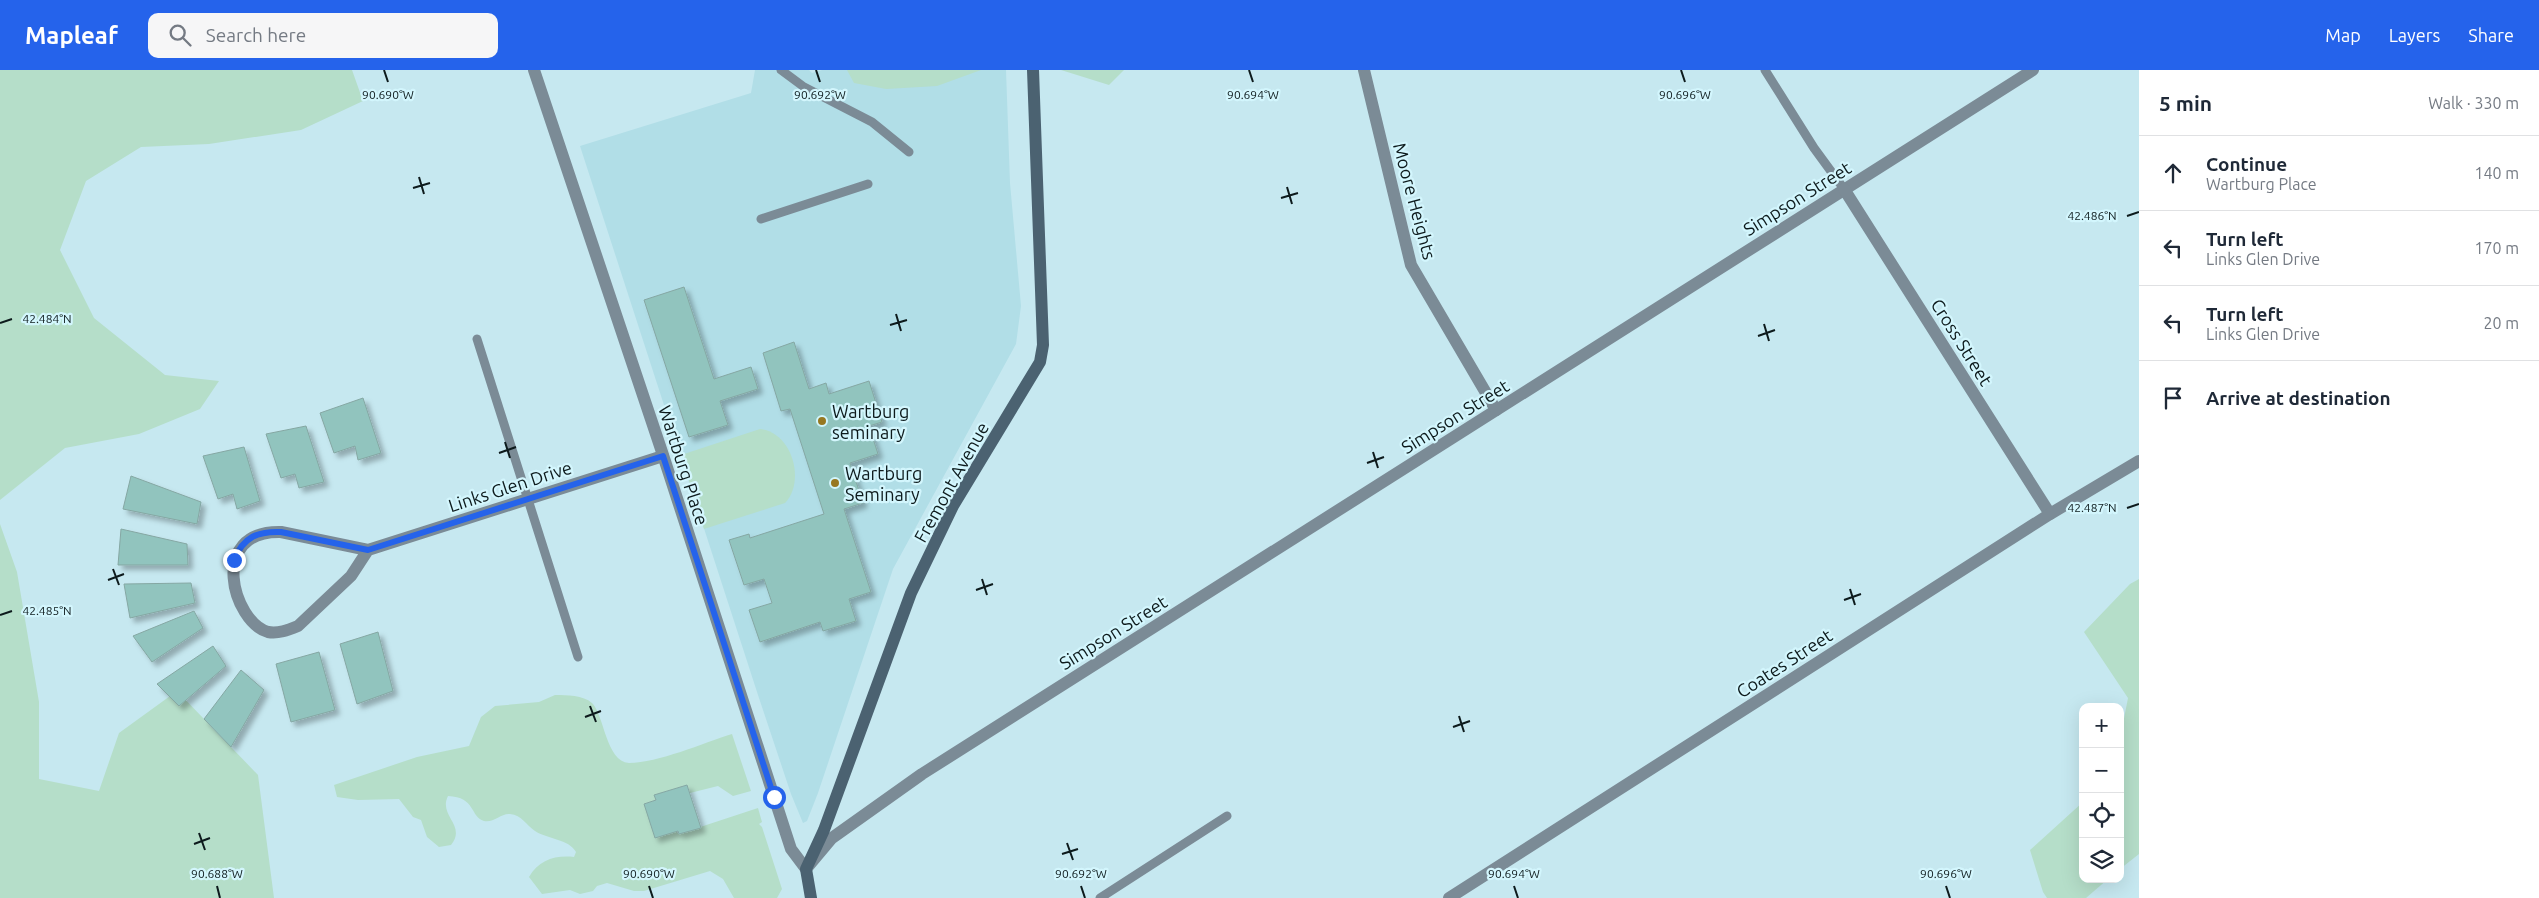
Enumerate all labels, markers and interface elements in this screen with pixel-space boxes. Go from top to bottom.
search box [148,13,498,58]
icon: search [166,21,194,49]
text: Mapleaf [25,22,118,49]
text: Search here [206,24,306,46]
text: Map [2325,25,2361,45]
text: Layers [2389,25,2440,45]
text: Share [2468,25,2514,45]
text: 90.690°W [362,88,414,101]
text: 90.692°W [794,88,846,101]
text: 90.694°W [1227,88,1279,101]
text: 90.696°W [1659,88,1711,101]
text: 5 min [2159,91,2212,115]
text: Walk · 330 m [2428,94,2519,112]
street label: Moore Heights [1390,140,1440,262]
text: Continue [2206,153,2287,175]
street label: Simpson Street [1740,157,1854,239]
icon: ahead [2159,159,2187,187]
text: 140 m [2474,164,2519,182]
text: Wartburg Place [2206,175,2317,193]
text: 42.486°N [2067,209,2117,222]
text: Turn left [2206,228,2284,250]
icon: left [2159,234,2187,262]
text: 170 m [2474,239,2519,257]
text: Links Glen Drive [2206,250,2320,268]
street label: Cross Street [1927,295,1997,389]
text: Turn left [2206,303,2284,325]
icon: left [2159,309,2187,337]
text: 42.484°N [22,312,72,325]
text: 20 m [2483,314,2519,332]
text: Links Glen Drive [2206,325,2320,343]
street label: Simpson Street [1398,375,1512,457]
icon: arrive [2159,384,2187,412]
text: Arrive at destination [2206,387,2391,409]
place label: Wartburg seminary [832,401,909,442]
street label: Wartburg Place [655,403,713,527]
marker: Wartburg seminary [816,415,828,427]
street label: Fremont Avenue [910,419,992,545]
street label: Links Glen Drive [446,457,574,515]
place label: Wartburg Seminary [845,463,922,504]
marker: Wartburg Seminary [829,477,841,489]
text: 42.487°N [2067,501,2117,514]
route end [223,549,246,572]
street label: Simpson Street [1056,591,1170,673]
text: 42.485°N [22,604,72,617]
street label: Coates Street [1732,625,1836,701]
map controls [2079,703,2124,883]
button: + [2079,703,2124,748]
button: − [2079,748,2124,793]
route start [763,786,786,809]
button: locate [2079,793,2124,838]
button: layers [2079,838,2124,883]
text: 90.688°W [191,867,243,880]
text: 90.690°W [623,867,675,880]
text: 90.692°W [1055,867,1107,880]
text: 90.694°W [1488,867,1540,880]
text: 90.696°W [1920,867,1972,880]

